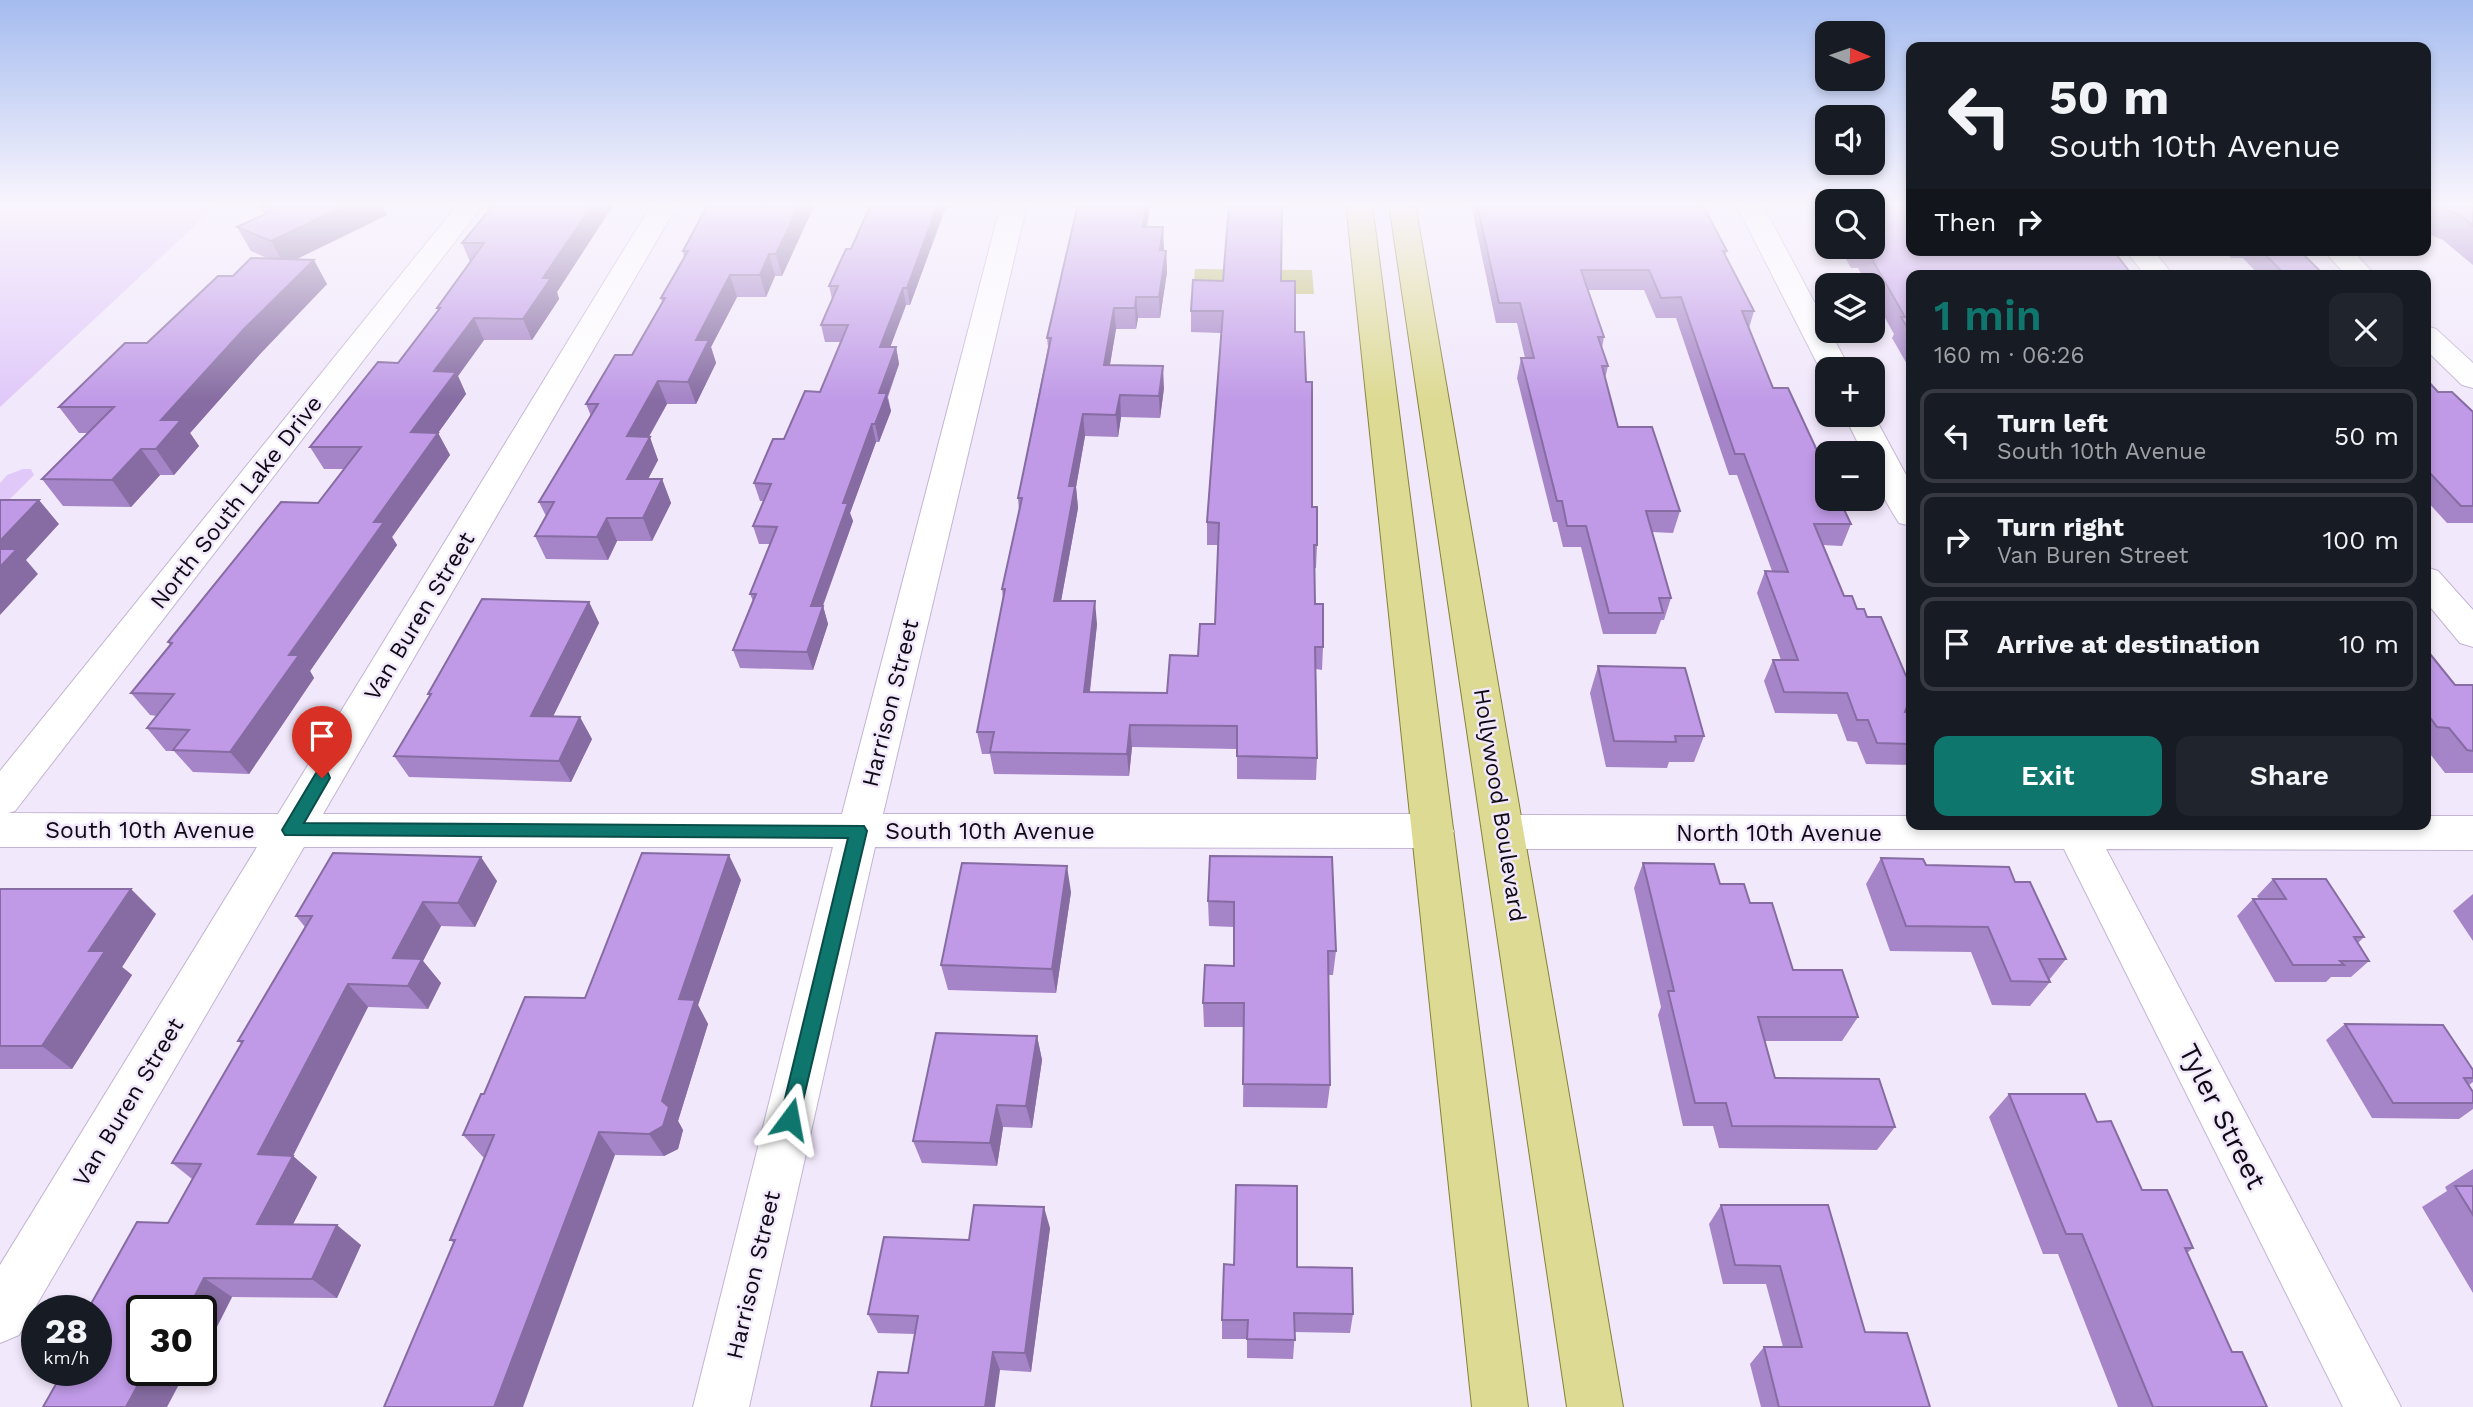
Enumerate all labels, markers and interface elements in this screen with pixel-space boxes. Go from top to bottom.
north arrow [1815,21,1885,91]
map controls [1815,21,1885,511]
text: 50 m [2049,68,2169,126]
icon: left [1934,70,2025,161]
button: sound [1815,105,1885,175]
text: South 10th Avenue [2049,127,2340,165]
button: search [1815,189,1885,259]
icon: right [2010,203,2048,241]
text: Then [1934,207,1996,237]
button: layers [1815,273,1885,343]
text: 1 min [1934,291,2042,340]
button: close [2329,293,2403,367]
text: 160 m · 06:26 [1934,342,2084,369]
button: + [1815,357,1885,427]
street label: North South Lake Drive [145,390,328,614]
text: Turn left [1997,408,2108,438]
icon: left [1938,417,1976,455]
text: 50 m [2334,421,2399,451]
text: South 10th Avenue [1997,438,2206,465]
button: − [1815,441,1885,511]
text: Turn right [1997,512,2124,542]
icon: right [1938,521,1976,559]
text: 100 m [2323,525,2399,555]
street label: Van Buren Street [359,527,480,705]
text: Van Buren Street [1997,542,2188,569]
street label: Harrison Street [857,616,924,790]
icon: arrive [1938,625,1976,663]
text: Arrive at destination [1997,629,2260,659]
text: 10 m [2339,629,2399,659]
street label: Hollywood Boulevard [1468,687,1531,924]
pin [292,706,352,778]
icon: arrive [303,717,341,755]
button: Exit [1934,736,2162,816]
button: Share [2176,736,2403,816]
street label: South 10th Avenue [45,817,255,844]
street label: South 10th Avenue [885,818,1095,845]
street label: North 10th Avenue [1676,820,1882,847]
street label: Van Buren Street [68,1013,189,1191]
street label: Tyler Street [2172,1038,2273,1195]
position arrow [753,1082,827,1156]
street label: Harrison Street [721,1188,786,1362]
speed limit sign: 30 [126,1295,217,1386]
text: 28 [45,1310,88,1352]
text: km/h [43,1347,90,1368]

